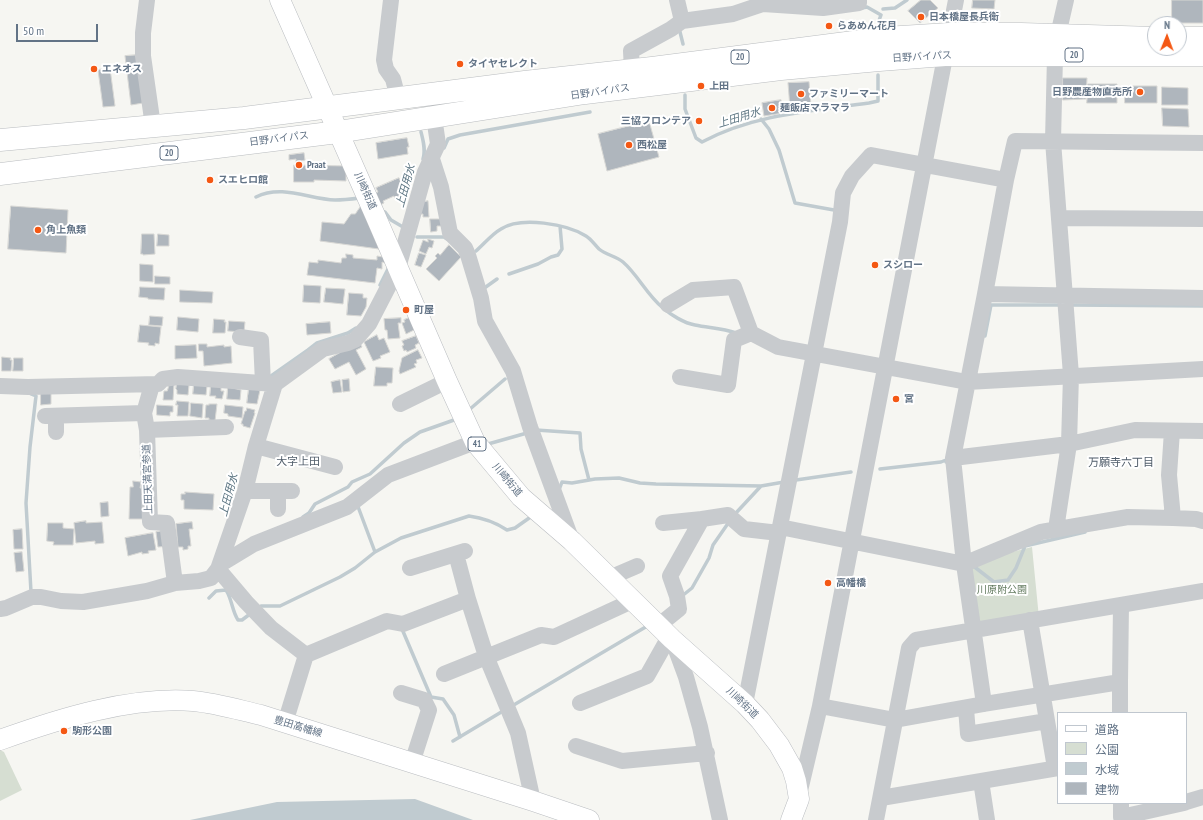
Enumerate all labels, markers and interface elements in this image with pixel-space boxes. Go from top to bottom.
place label: 日本橋屋長兵衛 [929,11,999,23]
marker: 日本橋屋長兵衛 [916,12,926,22]
scale bar [18,16,100,42]
north arrow [1147,16,1187,56]
text: N [1164,18,1170,32]
place label: らあめん花月 [837,20,897,32]
marker: らあめん花月 [824,21,834,31]
text: 50 m [23,23,44,38]
road number: 20 [1065,48,1083,62]
street label: 日野バイパス [892,49,952,65]
road number: 20 [731,50,749,64]
place label: タイヤセレクト [468,58,538,70]
marker: タイヤセレクト [455,59,465,69]
place label: エネオス [102,63,142,75]
marker: エネオス [89,64,99,74]
place label: 上田 [709,80,729,92]
marker: 上田 [696,81,706,91]
street label: 日野バイパス [569,82,631,102]
place label: 日野農産物直売所 [1052,86,1132,98]
marker: 日野農産物直売所 [1135,87,1145,97]
place label: ファミリーマート [809,88,889,100]
marker: ファミリーマート [796,89,806,99]
place label: 麺飯店マラマラ [780,102,850,114]
marker: 麺飯店マラマラ [767,103,777,113]
water label: 上田用水 [716,105,762,131]
place label: 三協フロンテア [621,115,691,127]
marker: 三協フロンテア [694,116,704,126]
street label: 日野バイパス [248,129,310,149]
place label: 西松屋 [637,139,667,151]
marker: 西松屋 [624,140,634,150]
road number: 20 [160,146,178,160]
place label: Praat [307,159,326,171]
marker: Praat [294,160,304,170]
water label: 上田用水 [394,163,418,209]
street label: 川崎街道 [351,170,379,212]
place label: スエヒロ館 [218,174,268,186]
marker: スエヒロ館 [205,175,215,185]
place label: 角上魚類 [46,224,86,236]
marker: 角上魚類 [33,225,43,235]
place label: スシロー [883,259,923,271]
marker: スシロー [870,260,880,270]
place label: 町屋 [414,304,434,316]
marker: 町屋 [401,305,411,315]
place label: 宮 [904,393,914,405]
marker: 宮 [891,394,901,404]
road number: 41 [468,437,486,451]
street label: 上田天満宮参道 [141,444,155,514]
district label: 大字上田 [276,455,320,469]
district label: 万願寺六丁目 [1088,456,1154,470]
street label: 川崎街道 [490,461,524,499]
water label: 上田用水 [217,472,241,518]
place label: 高幡橋 [836,577,866,589]
marker: 高幡橋 [823,578,833,588]
park label: 川原附公園 [977,584,1027,596]
street label: 川崎街道 [723,685,761,721]
legend [1057,712,1187,804]
street label: 豊田高幡線 [272,714,324,740]
text: 道路 [1095,722,1119,737]
place label: 駒形公園 [72,725,112,737]
marker: 駒形公園 [59,726,69,736]
text: 公園 [1095,742,1119,757]
text: 水域 [1095,762,1119,777]
text: 建物 [1095,782,1119,797]

